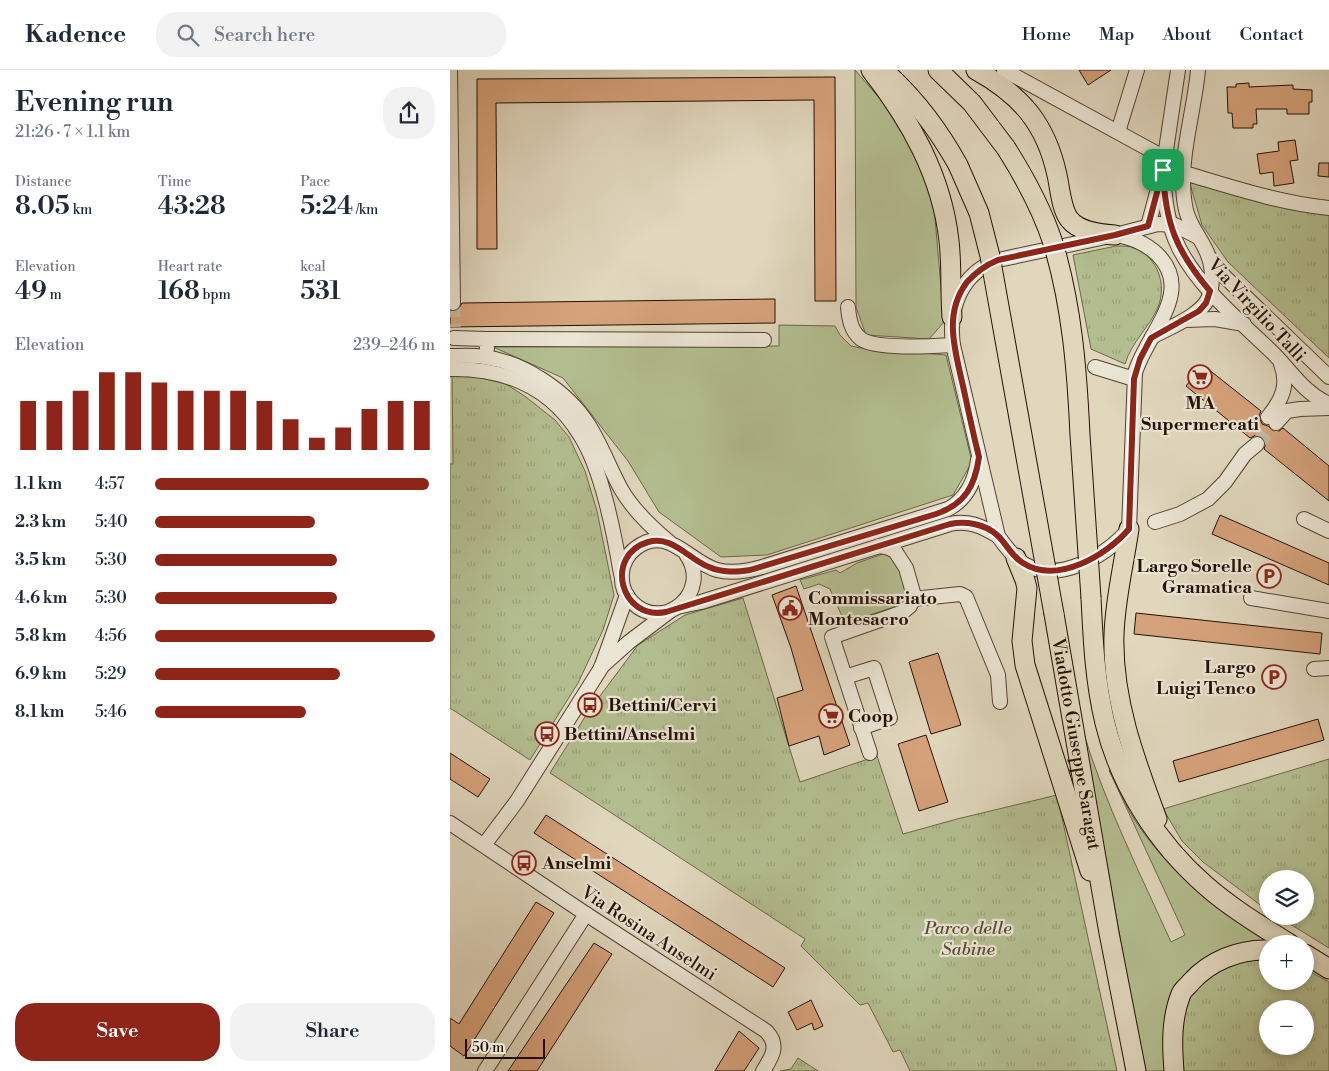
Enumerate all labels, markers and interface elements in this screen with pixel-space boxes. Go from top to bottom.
search box [156,12,506,57]
text: Kadence [25,20,126,50]
icon: search [174,21,202,49]
text: Search here [214,23,315,47]
text: Home [1022,23,1071,46]
text: Map [1099,23,1135,46]
text: About [1163,23,1212,46]
text: Contact [1240,23,1304,46]
text: Evening run [15,85,174,120]
button: share [383,87,435,139]
text: 21:26 · 7 × 1.1 km [15,122,130,142]
pin [1142,149,1184,191]
icon: arrive [1149,156,1177,184]
text: Distance [15,173,72,191]
text: Time [158,173,191,191]
text: Pace [300,173,330,191]
text: 8.05 [15,191,70,222]
text: 43:28 [158,191,226,222]
text: 5:24 [300,191,353,222]
text: km [70,201,92,219]
text: /km [353,201,378,219]
street label: Via Virgilio Talli [1202,253,1311,367]
text: Elevation [15,258,76,276]
text: Heart rate [158,258,222,276]
text: kcal [300,258,326,276]
text: 49 [15,276,47,307]
text: 168 [158,276,200,307]
text: 531 [300,276,341,307]
text: m [47,286,62,304]
text: bpm [200,286,231,304]
text: Elevation [15,335,84,355]
text: 239–246 m [353,335,435,355]
supermarket icon: MA Supermercati [1187,364,1213,390]
place label: MA Supermercati [1141,392,1259,436]
text: 1.1 km [15,474,62,494]
text: 4:57 [95,474,124,494]
text: 2.3 km [15,512,66,532]
text: 5:40 [95,512,128,532]
text: 3.5 km [15,550,66,570]
text: 5:30 [95,550,127,570]
place label: Largo Sorelle Gramatica [1136,555,1252,599]
parking icon: Largo Sorelle Gramatica [1256,563,1282,589]
place label: Commissariato Montesacro [808,587,937,631]
text: 4.6 km [15,588,67,608]
text: 5:30 [95,588,127,608]
public building icon: Commissariato Montesacro [777,595,803,621]
text: 5.8 km [15,626,67,646]
text: 4:56 [95,626,127,646]
street label: Viadotto Giuseppe Saragat [1046,635,1106,853]
place label: Largo Luigi Tenco [1156,656,1256,700]
text: 6.9 km [15,664,67,684]
text: 5:29 [95,664,126,684]
parking icon: Largo Luigi Tenco [1261,664,1287,690]
bus stop icon: Bettini/Cervi [577,692,603,718]
place label: Bettini/Cervi [608,694,717,717]
text: 8.1 km [15,702,64,722]
text: 5:46 [95,702,127,722]
supermarket icon: Coop [818,703,844,729]
place label: Coop [848,705,893,728]
bus stop icon: Bettini/Anselmi [534,721,560,747]
place label: Bettini/Anselmi [564,723,695,746]
bus stop icon: Anselmi [511,850,537,876]
place label: Anselmi [541,852,612,875]
map controls [1259,870,1314,1055]
button: layers [1259,870,1314,925]
street label: Via Rosina Anselmi [576,880,721,986]
park label: Parco delle Sabine [923,917,1012,961]
button: + [1259,935,1314,990]
button: − [1259,1000,1314,1055]
button: Save [15,1003,220,1061]
button: Share [230,1003,435,1061]
scale bar [465,1036,545,1059]
text: 50 m [472,1039,504,1057]

